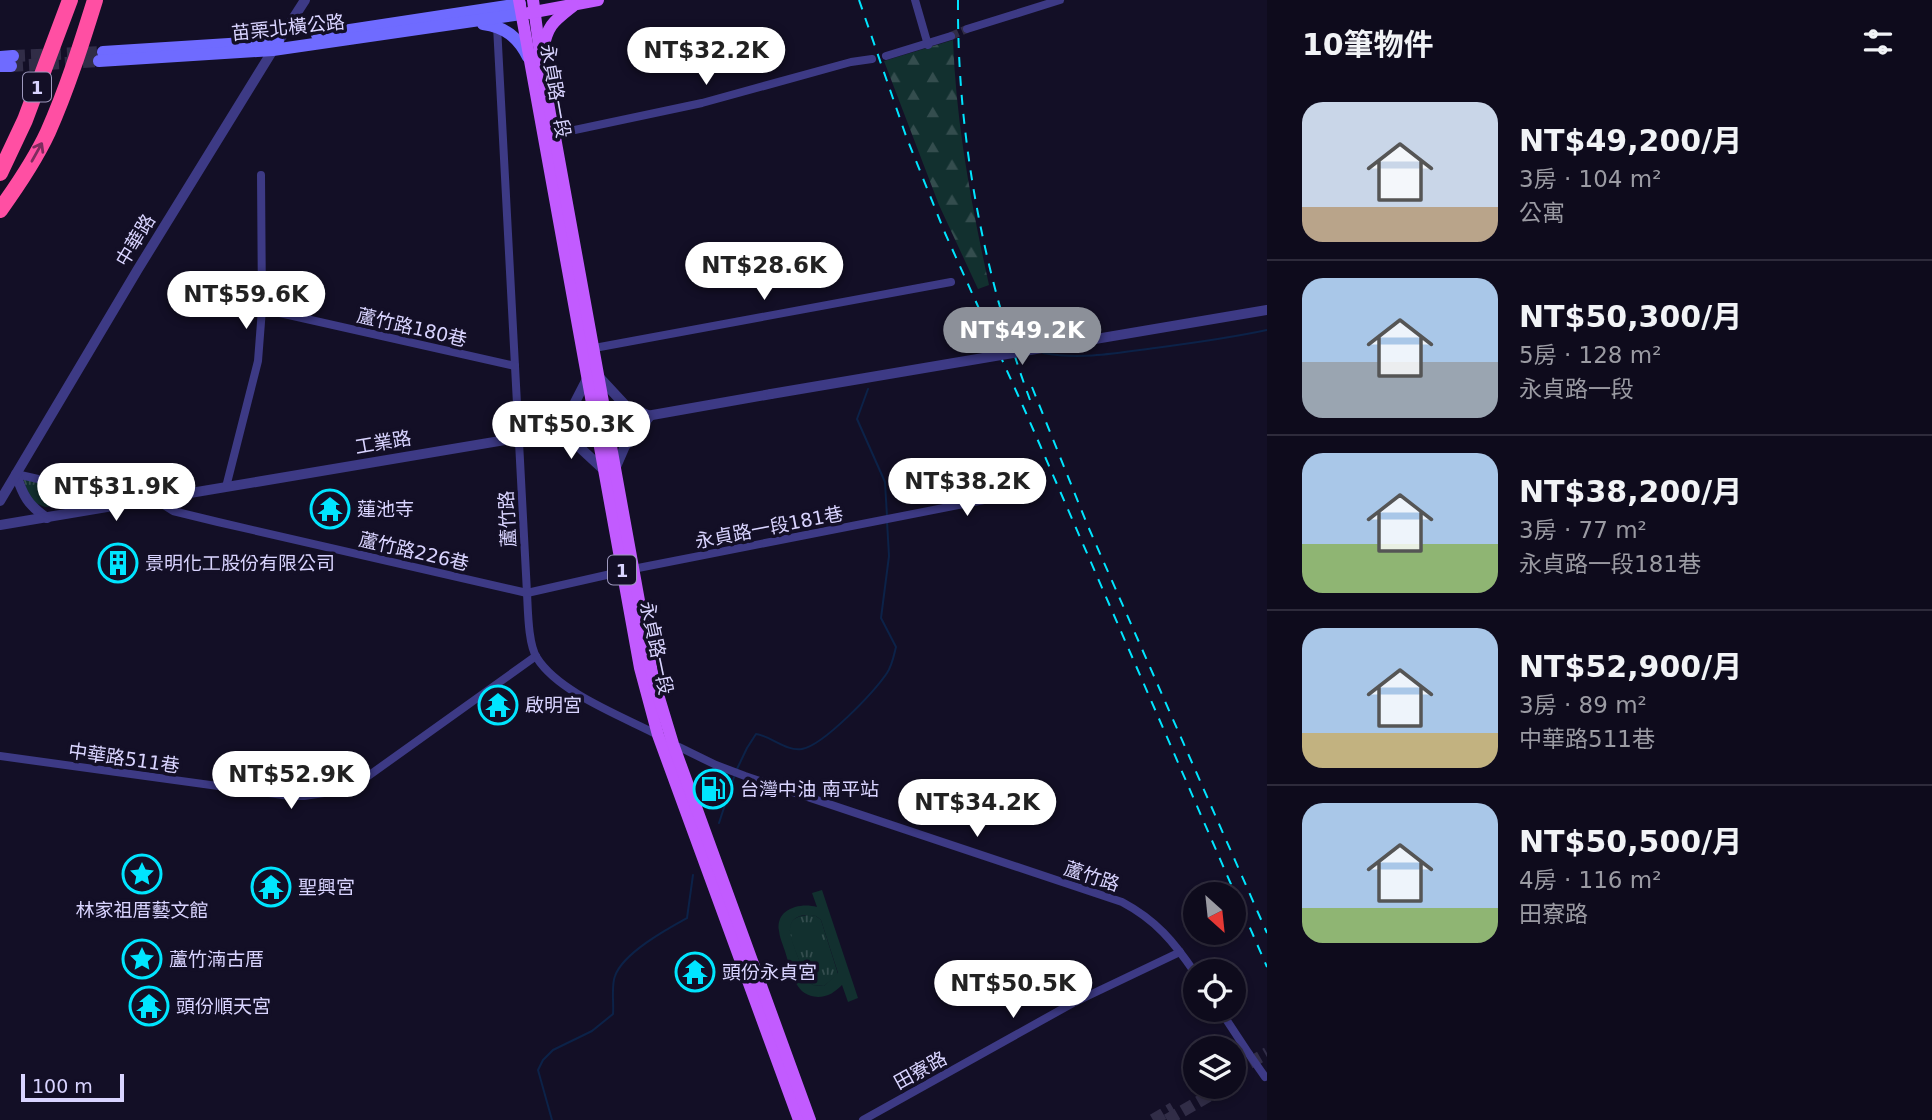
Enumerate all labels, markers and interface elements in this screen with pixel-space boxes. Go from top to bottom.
street label: 苗栗北橫公路 [230,10,346,44]
icon: filters [1859,23,1897,61]
text: 10筆物件 [1302,27,1434,62]
pin: NT$32.2K [634,28,778,87]
text: NT$32.2K [643,37,769,63]
street label: 永貞路一段 [537,42,575,140]
road number: 1 [23,72,51,102]
text: NT$49,200/月 [1519,123,1742,158]
icon: home [1358,130,1442,214]
one-way arrow [30,142,44,163]
text: 3房 · 104 m² [1519,166,1661,192]
text: 公寓 [1519,200,1565,226]
street label: 中華路 [111,210,159,270]
pin: NT$28.6K [692,243,836,302]
text: NT$28.6K [701,252,827,278]
pin: NT$59.6K [174,272,318,331]
text: NT$59.6K [183,281,309,307]
text: NT$50,300/月 [1519,299,1742,334]
street label: 蘆竹路180巷 [355,304,469,350]
icon: home [1358,306,1442,390]
pin: NT$49.2K [950,308,1094,367]
text: NT$49.2K [959,317,1085,343]
text: 5房 · 128 m² [1519,342,1661,368]
text: 永貞路一段 [1519,376,1634,402]
pin: NT$50.3K [499,402,643,461]
text: NT$50.3K [508,411,634,437]
street label: 工業路 [353,426,413,458]
pin: NT$38.2K [895,458,1039,518]
pin: NT$31.9K [44,463,188,523]
text: NT$38.2K [904,468,1030,494]
text: NT$31.9K [53,473,179,499]
text: NT$38,200/月 [1519,474,1742,509]
icon: home [1358,481,1442,565]
temple icon: 蓮池寺 [309,488,351,530]
street label: 蘆竹路 [495,490,519,548]
place label: 蓮池寺 [357,498,414,520]
street label: 永貞路一段181巷 [693,502,845,552]
text: 3房 · 77 m² [1519,517,1647,543]
street label: 蘆竹路226巷 [357,528,471,574]
building icon: 景明化工股份有限公司 [97,542,139,584]
text: 永貞路一段181巷 [1519,551,1701,577]
place label: 景明化工股份有限公司 [145,552,335,574]
road number: 1 [608,556,636,584]
street label: 永貞路一段 [636,599,678,697]
text: NT$52,900/月 [1519,649,1742,684]
icon: home [1358,656,1442,740]
temple icon: 啟明宮 [477,684,519,726]
text: 3房 · 89 m² [1519,692,1647,718]
place label: 啟明宮 [525,694,582,716]
text: 中華路511巷 [1519,726,1655,752]
street label: 中華路511巷 [67,739,181,777]
pin: NT$52.9K [219,752,363,811]
text: NT$52.9K [228,761,354,787]
fuel station icon: 台灣中油 南平站 [692,768,734,810]
place label: 台灣中油 南平站 [740,778,879,800]
pin: NT$34.2K [905,780,1049,839]
text: NT$34.2K [914,789,1040,815]
text: NT$50,500/月 [1519,824,1742,859]
icon: home [1358,831,1442,915]
place icon: 林家祖厝藝文館 [121,853,163,895]
street label: 蘆竹路 [1061,857,1123,895]
temple icon: 聖興宮 [250,866,292,908]
text: 4房 · 116 m² [1519,867,1661,893]
place label: 聖興宮 [298,876,355,898]
north arrow [1183,882,1246,945]
map controls [1183,882,1246,1099]
place label: 林家祖厝藝文館 [75,899,209,921]
text: 田寮路 [1519,901,1588,927]
place icon: 蘆竹湳古厝 [121,938,163,980]
place label: 蘆竹湳古厝 [169,948,264,970]
temple icon: 頭份永貞宮 [674,951,716,993]
button: locate [1183,959,1246,1022]
pin: NT$50.5K [941,960,1085,1020]
place label: 頭份永貞宮 [722,961,817,983]
text: NT$50.5K [950,970,1076,996]
temple icon: 頭份順天宮 [128,985,170,1027]
place label: 頭份順天宮 [176,995,271,1017]
button: layers [1183,1036,1246,1099]
street label: 田寮路 [890,1047,950,1093]
scale bar [21,1071,124,1103]
text: 100 m [32,1075,93,1097]

